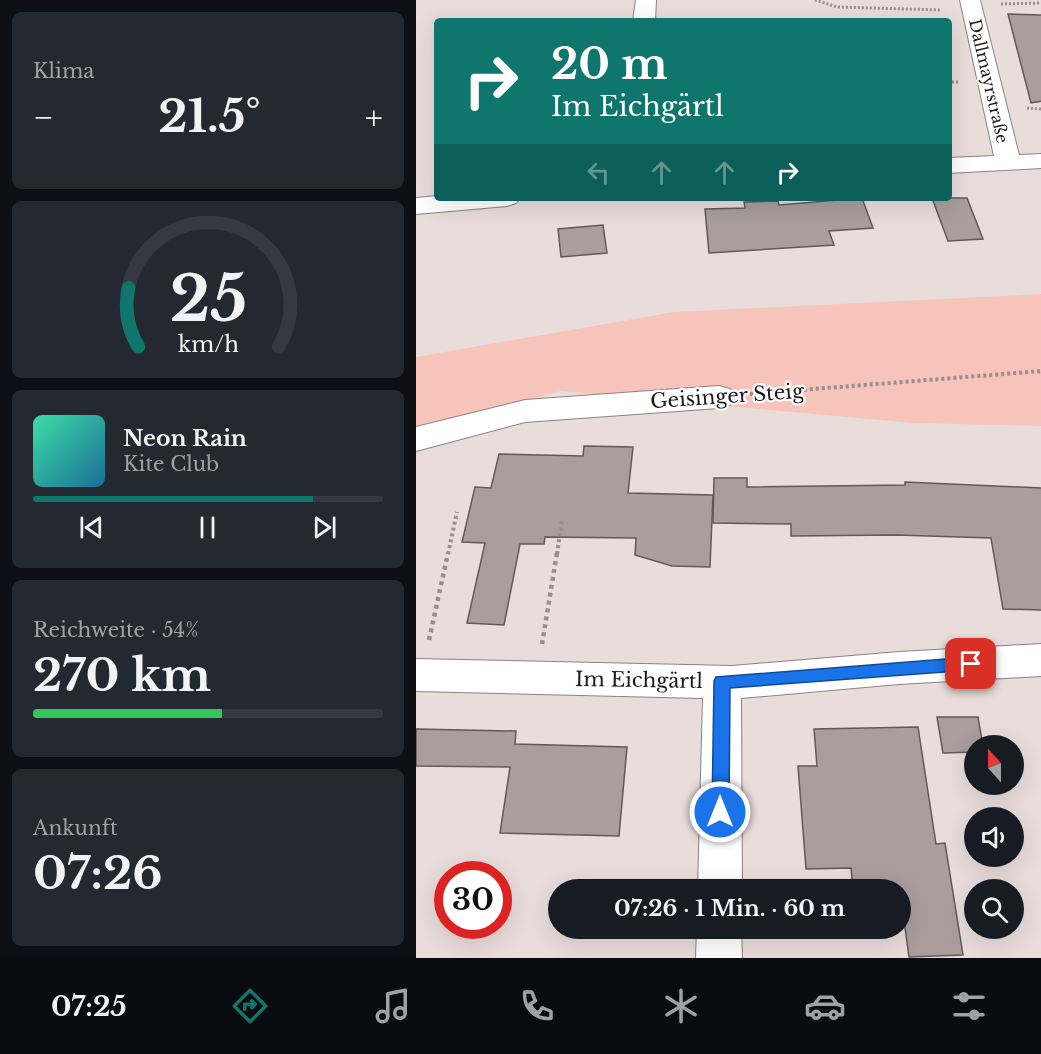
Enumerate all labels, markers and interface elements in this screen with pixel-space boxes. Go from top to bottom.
street label: Dallmayrstraße [965,17,1013,145]
text: 20 m [551,38,668,90]
icon: right [452,42,530,120]
text: Klima [33,59,94,83]
text: 21.5° [158,88,261,144]
text: Im Eichgärtl [551,90,724,123]
text: − [33,97,54,138]
text: + [365,97,383,138]
icon: left [582,156,615,189]
icon: ahead [645,156,678,189]
icon: ahead [708,156,741,189]
icon: right [771,156,804,189]
text: 25 [169,260,247,338]
text: km/h [178,331,239,358]
street label: Geisinger Steig [649,379,806,413]
text: Neon Rain [123,425,247,452]
text: Kite Club [123,452,219,476]
icon: previous [75,511,108,544]
icon: pause [191,511,224,544]
icon: next [308,511,341,544]
text: Reichweite · 54% [33,618,199,642]
pin [945,638,996,689]
text: 270 km [33,647,211,703]
icon: arrive [954,647,987,680]
street label: Im Eichgärtl [575,667,703,693]
north arrow [964,735,1024,795]
map controls [964,735,1024,939]
position arrow [688,780,752,844]
button: sound [964,807,1024,867]
text: Ankunft [33,816,118,840]
text: 07:26 [33,845,163,901]
speed limit sign: 30 [434,861,512,939]
button: search [964,879,1024,939]
text: 07:26 · 1 Min. · 60 m [614,895,845,922]
icon: directions [229,985,271,1027]
icon: music [372,985,414,1027]
icon: phone [516,985,558,1027]
icon: climate [660,985,702,1027]
icon: car [804,985,846,1027]
icon: filters [948,985,990,1027]
text: 07:25 [51,990,127,1023]

